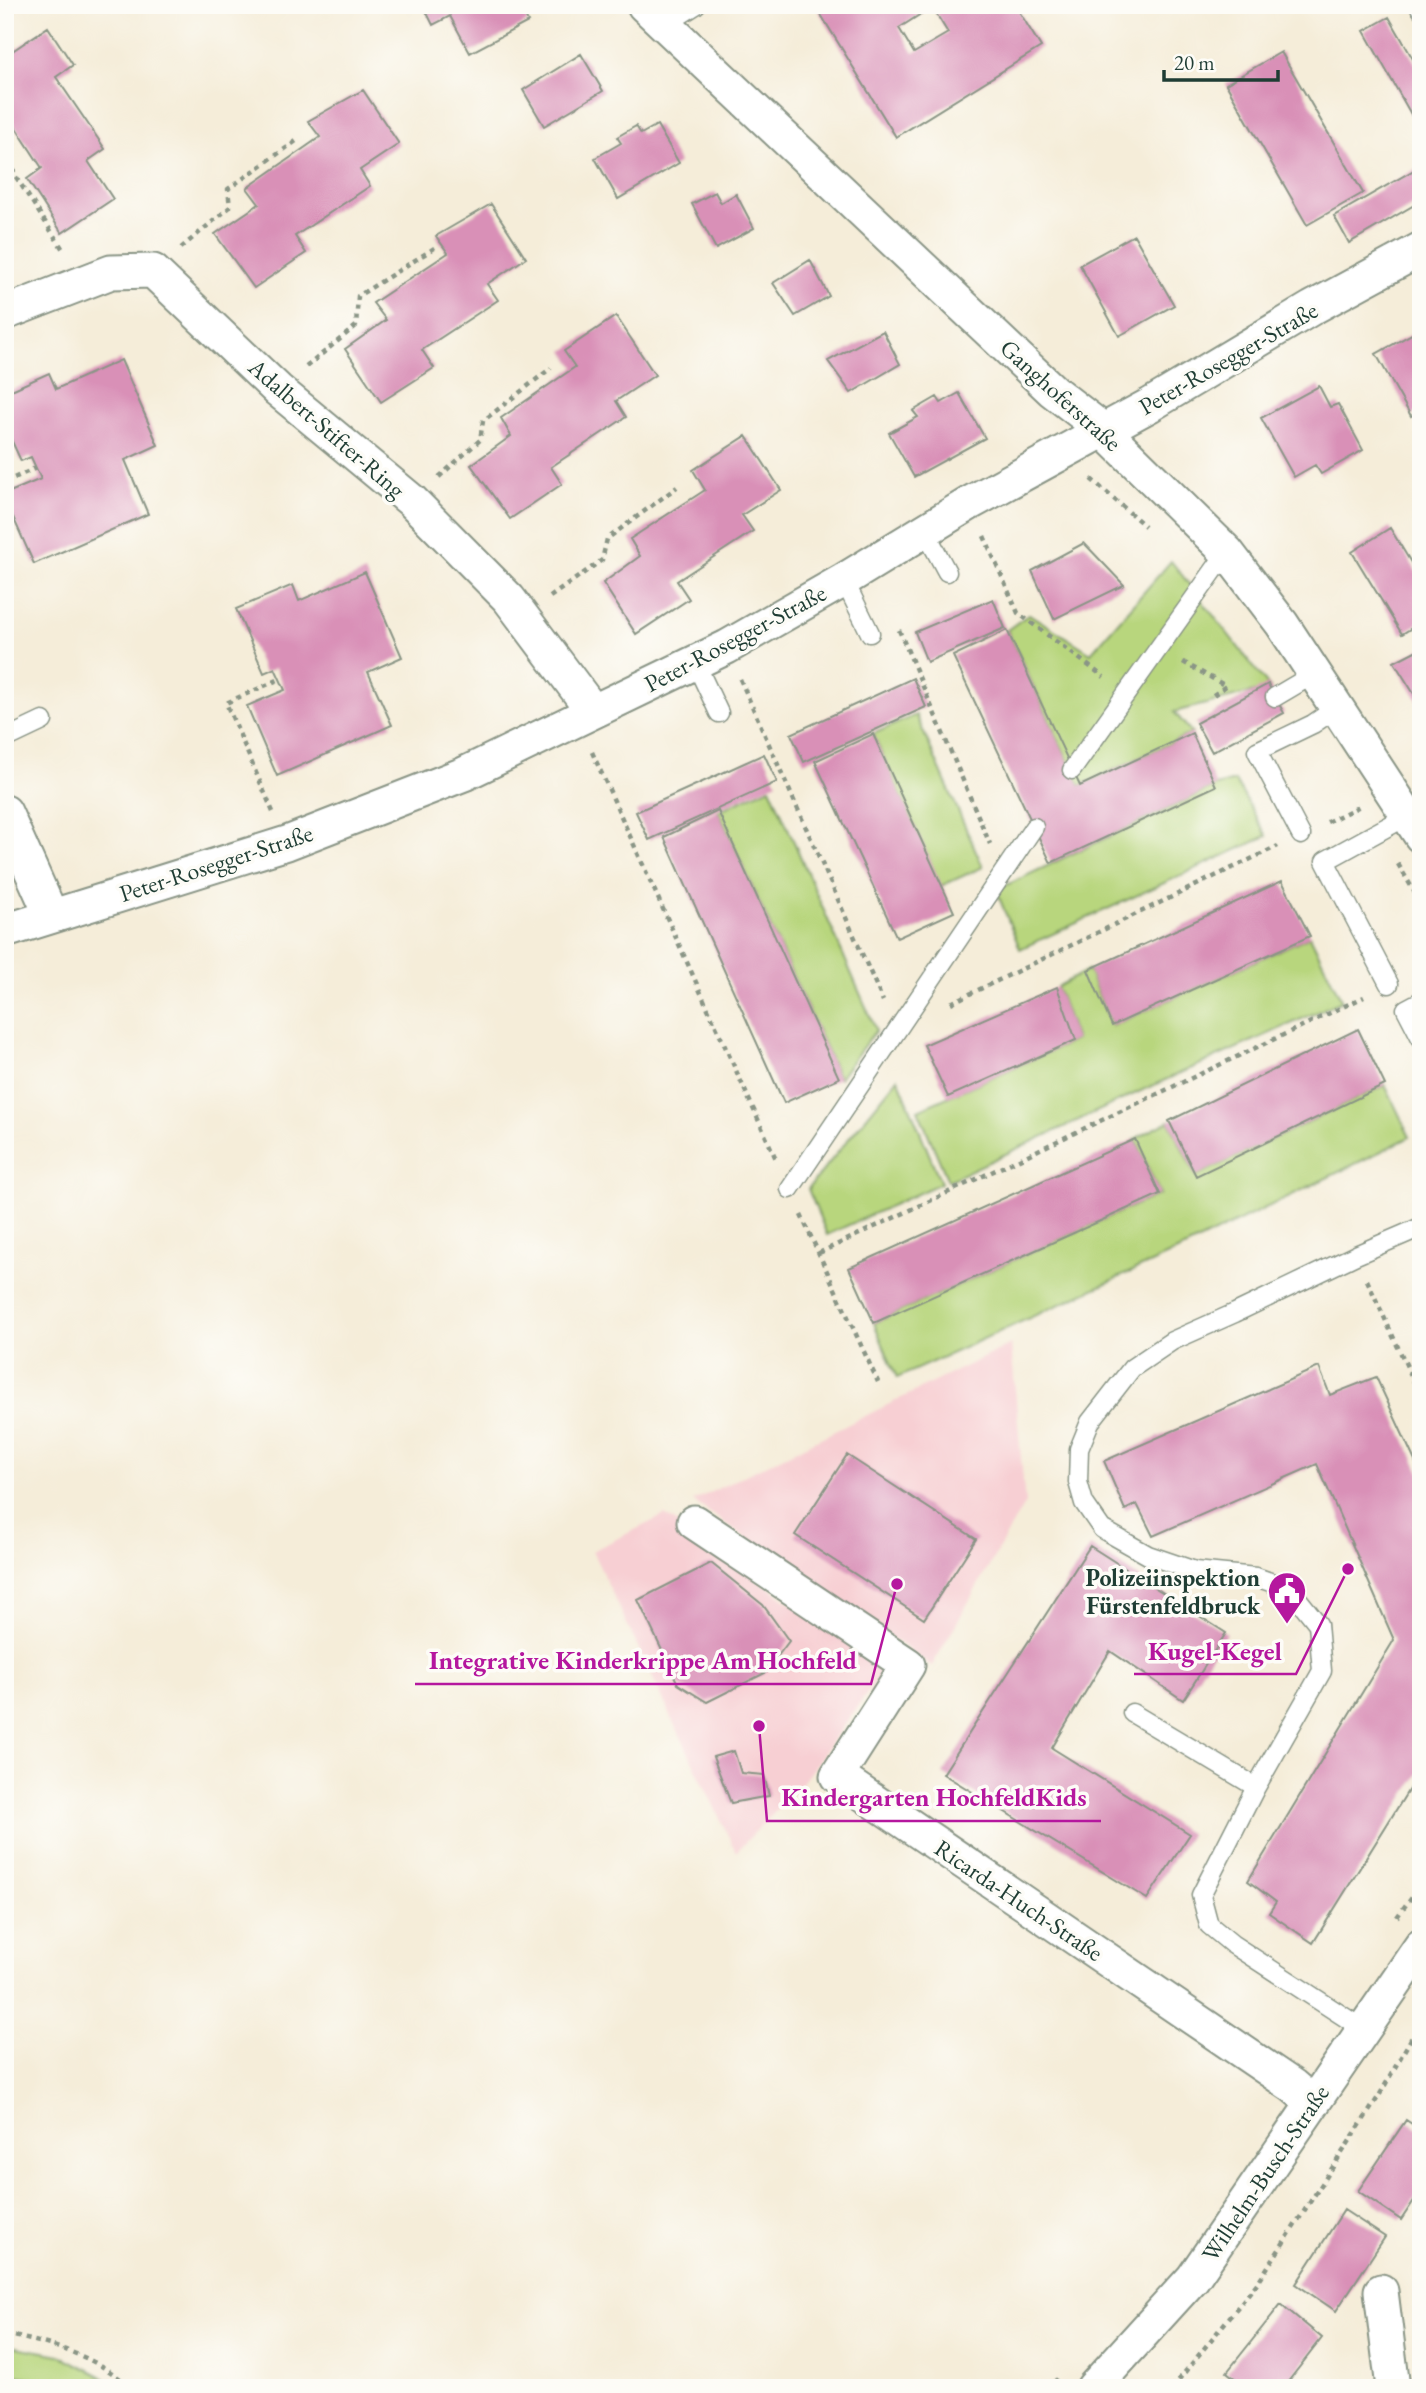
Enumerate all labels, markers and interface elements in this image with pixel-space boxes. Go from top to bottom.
scale bar [1164,38,1277,82]
text: 20 m [1174,49,1215,76]
street label: Peter-Rosegger-Straße [1133,294,1323,422]
street label: Ganghoferstraße [994,332,1128,458]
street label: Adalbert-Stifter-Ring [241,351,412,505]
street label: Peter-Rosegger-Straße [639,577,831,699]
street label: Peter-Rosegger-Straße [115,817,317,909]
place label: Polizeiinspektion Fürstenfeldbruck [1086,1562,1261,1621]
public building icon: Polizeiinspektion Fürstenfeldbruck [1266,1570,1308,1625]
callout: Kugel-Kegel [1134,1627,1296,1674]
text: Kugel-Kegel [1148,1634,1282,1668]
callout: Integrative Kinderkrippe Am Hochfeld [415,1637,871,1684]
text: Integrative Kinderkrippe Am Hochfeld [429,1643,858,1677]
callout: Kindergarten HochfeldKids [767,1774,1101,1821]
text: Kindergarten HochfeldKids [781,1780,1087,1814]
street label: Ricarda-Huch-Straße [929,1832,1109,1968]
street label: Wilhelm-Busch-Straße [1194,2079,1336,2267]

